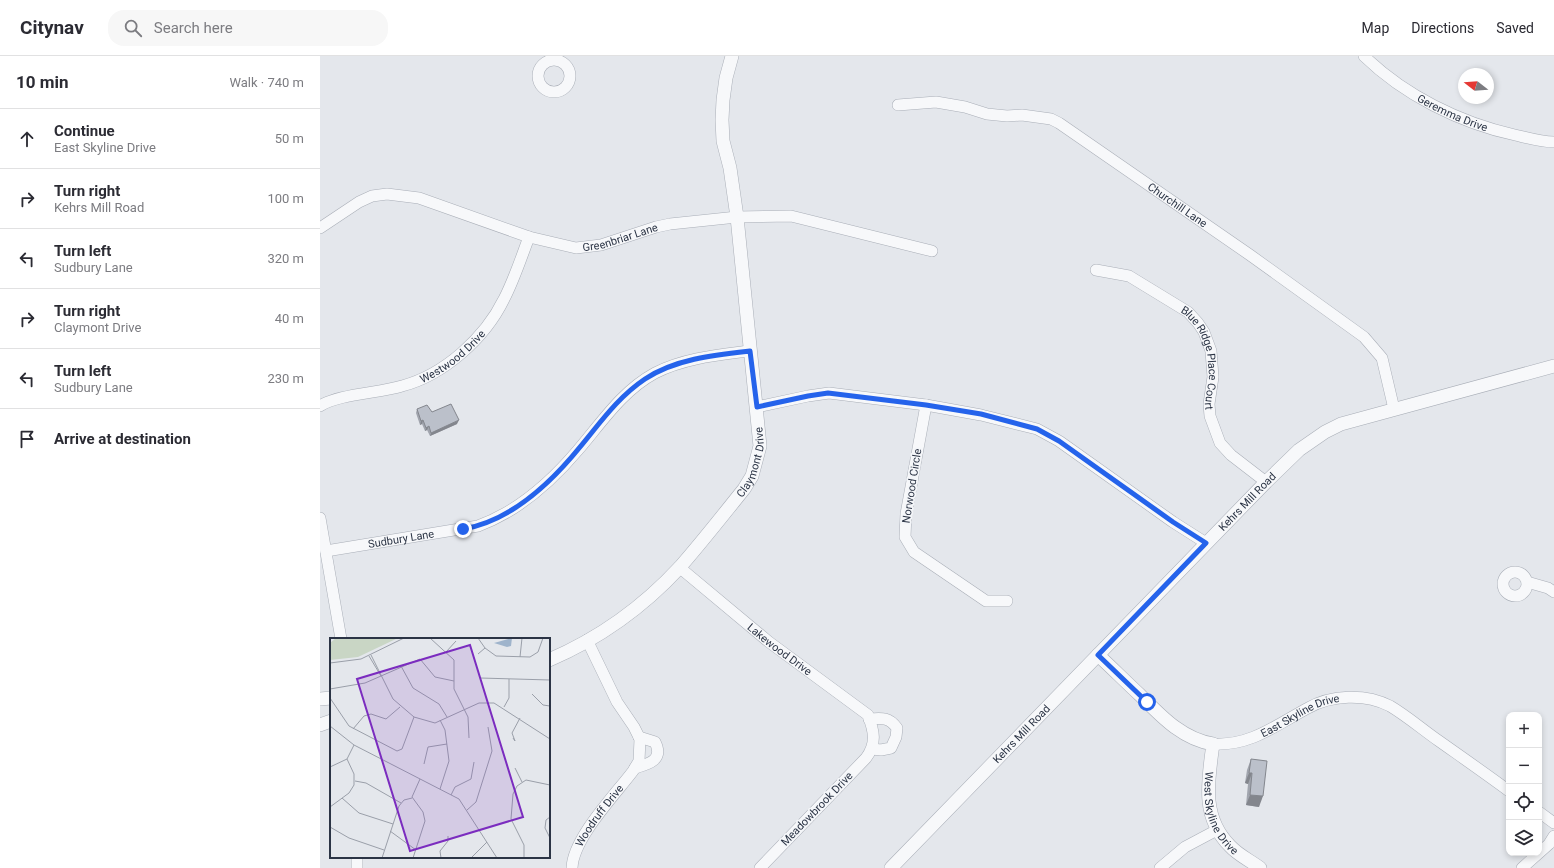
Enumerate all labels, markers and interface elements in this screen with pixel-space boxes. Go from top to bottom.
search box [108,10,388,46]
text: Citynav [20,16,84,39]
icon: search [122,17,144,39]
text: Search here [154,19,233,37]
text: Map [1362,20,1389,36]
text: Directions [1411,20,1474,36]
text: Saved [1496,20,1534,36]
north arrow [1458,68,1494,104]
text: 10 min [16,72,69,92]
text: Walk · 740 m [229,75,304,90]
street label: Geremma Drive [1415,91,1489,134]
text: Continue [54,122,115,140]
icon: ahead [16,128,38,150]
text: 50 m [275,131,304,146]
text: East Skyline Drive [54,140,156,155]
street label: Churchill Lane [1145,180,1210,230]
text: Turn right [54,182,120,200]
icon: right [16,188,38,210]
text: 100 m [267,191,304,206]
text: Kehrs Mill Road [54,200,144,215]
street label: Greenbriar Lane [582,220,659,254]
text: Turn left [54,242,111,260]
icon: left [16,248,38,270]
text: 320 m [267,251,304,266]
text: Sudbury Lane [54,260,133,275]
text: Turn right [54,302,120,320]
street label: Blue Ridge Place Court [1179,303,1220,411]
icon: right [16,308,38,330]
text: 40 m [275,311,304,326]
text: Claymont Drive [54,320,141,335]
street label: Westwood Drive [418,327,488,385]
text: Turn left [54,362,111,380]
icon: left [16,368,38,390]
text: 230 m [267,371,304,386]
text: Sudbury Lane [54,380,133,395]
street label: Claymont Drive [733,426,767,500]
icon: arrive [16,428,38,450]
text: Arrive at destination [54,430,191,448]
street label: Norwood Circle [900,448,924,524]
street label: Kehrs Mill Road [1216,470,1278,533]
route end [454,520,472,538]
street label: Sudbury Lane [367,527,435,550]
street label: Lakewood Drive [745,620,815,678]
inset map [330,638,550,858]
street label: East Skyline Drive [1258,691,1340,740]
route start [1138,693,1156,711]
street label: Kehrs Mill Road [990,702,1053,766]
map controls [1506,712,1542,856]
button: + [1506,712,1542,748]
button: − [1506,748,1542,784]
street label: Meadowbrook Drive [778,769,856,849]
street label: West Skyline Drive [1202,771,1241,857]
street label: Woodruff Drive [573,782,626,849]
button: locate [1506,784,1542,820]
button: layers [1506,820,1542,856]

